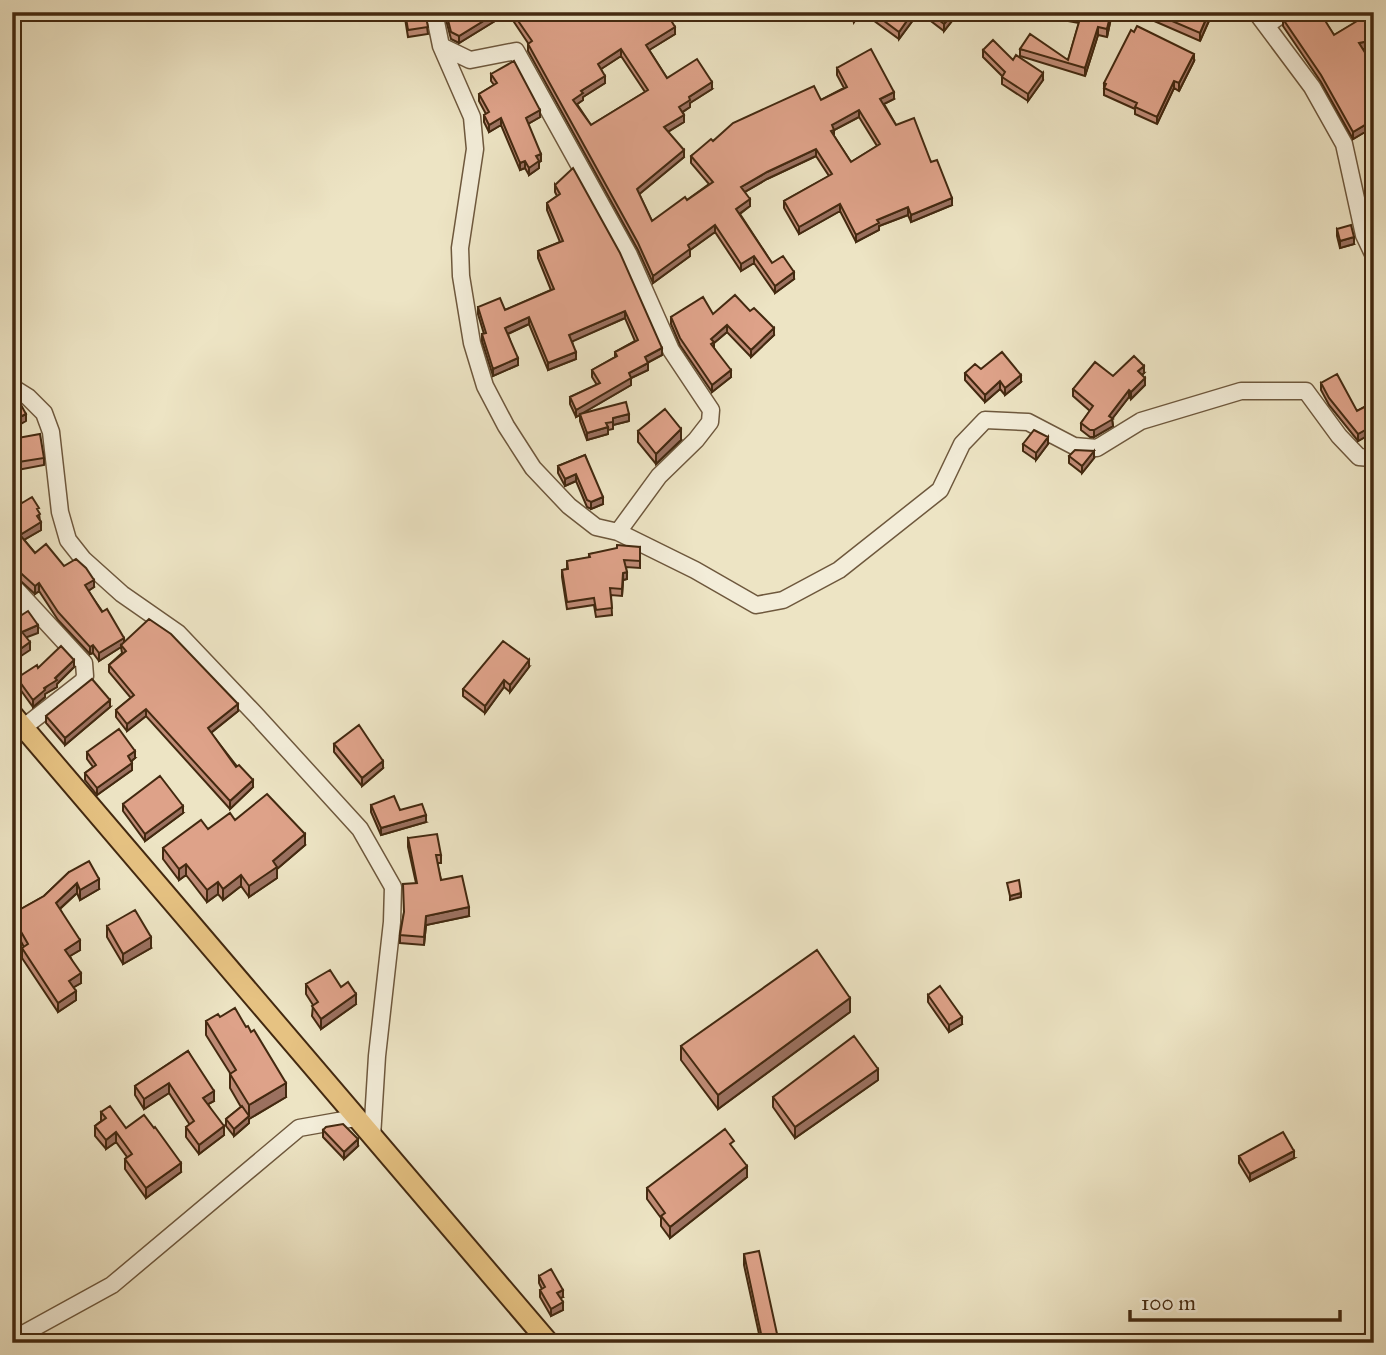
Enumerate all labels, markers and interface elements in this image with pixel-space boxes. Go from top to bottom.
scale bar [1130,1278,1340,1322]
text: 100 m [1141,1290,1196,1316]

